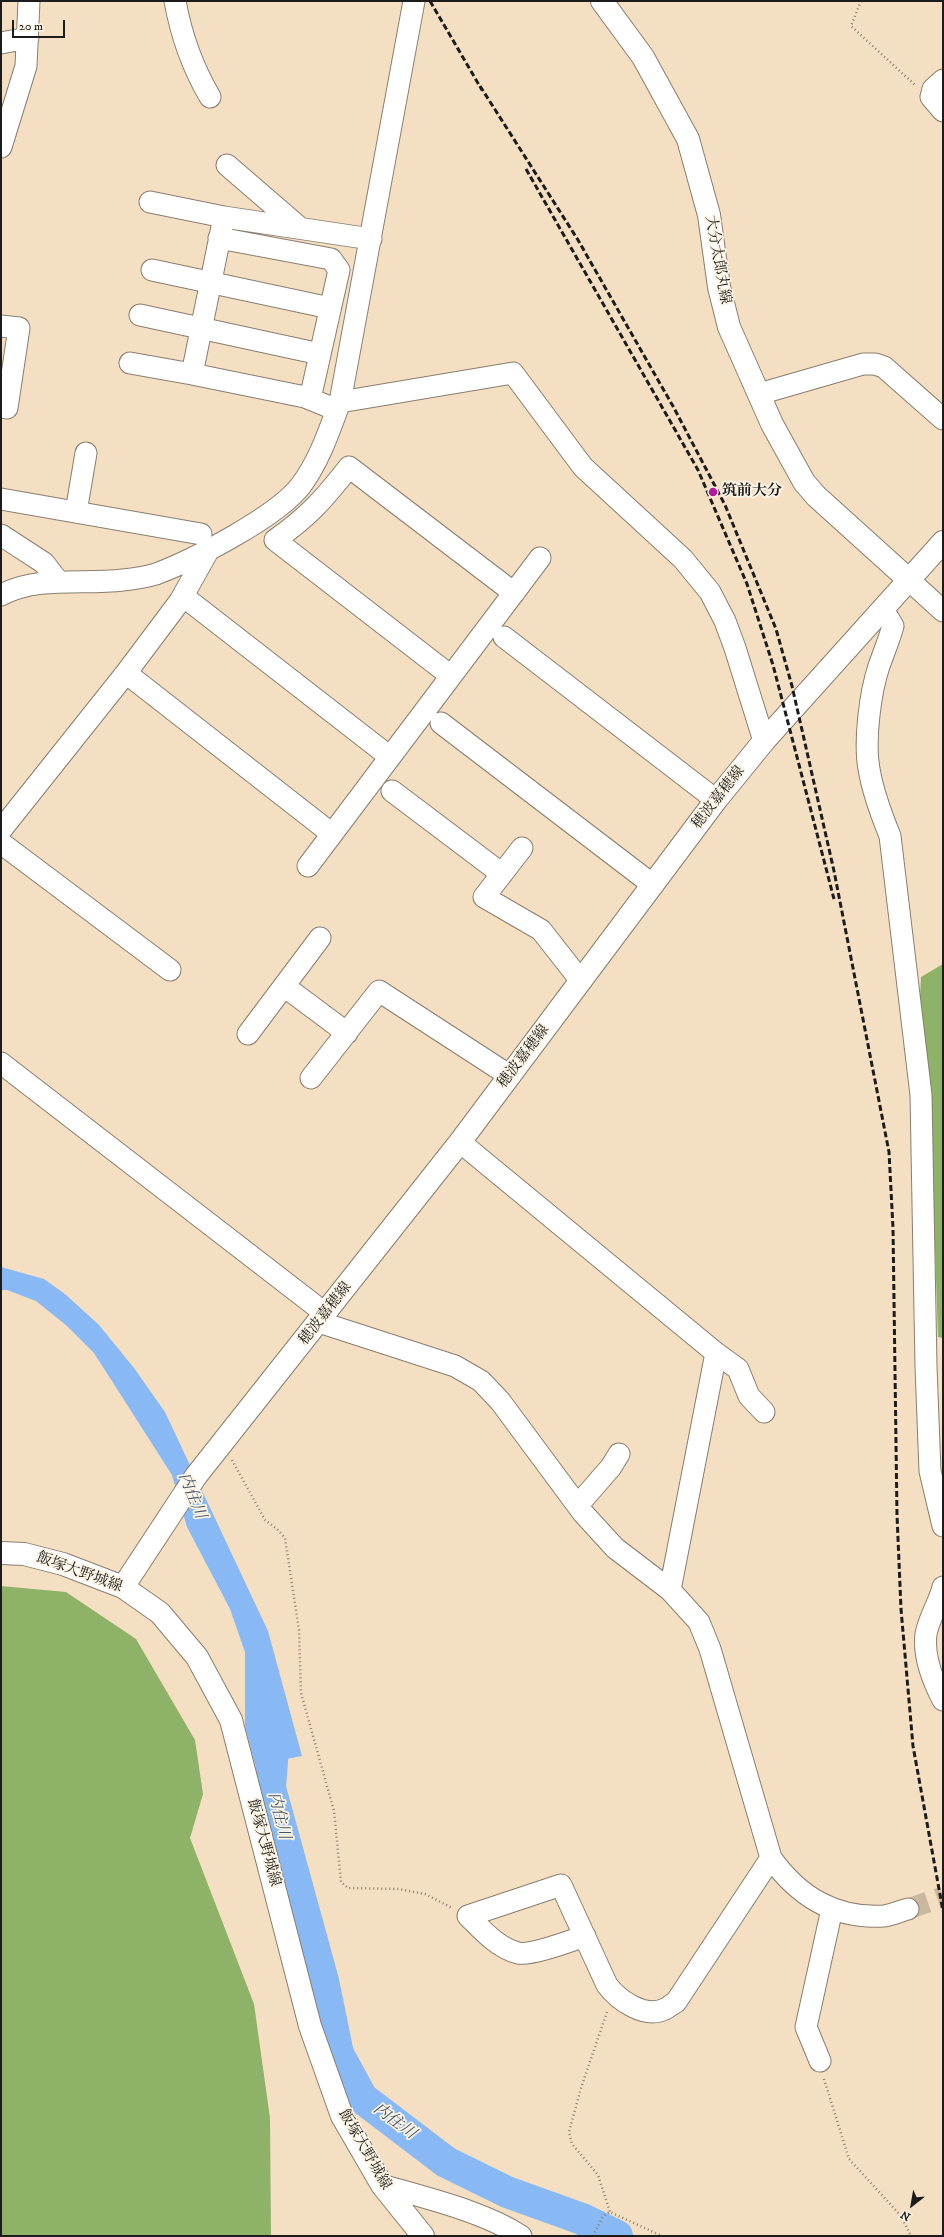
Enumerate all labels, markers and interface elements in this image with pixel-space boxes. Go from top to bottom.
scale bar [14,12,67,38]
text: 20 m [19,19,43,34]
street label: 大分太郎丸線 [700,214,734,306]
place label: 筑前大分 [722,483,782,501]
marker: 筑前大分 [707,486,719,498]
street label: 穂波嘉穂線 [689,763,749,833]
street label: 穂波嘉穂線 [494,1022,554,1092]
street label: 穂波嘉穂線 [296,1279,356,1349]
water label: 内住川 [173,1470,209,1522]
street label: 飯塚大野城線 [34,1549,124,1597]
water label: 内住川 [263,1790,293,1842]
street label: 飯塚大野城線 [243,1797,283,1889]
water label: 内住川 [369,2100,419,2144]
street label: 飯塚大野城線 [334,2107,394,2193]
north arrow [892,2185,932,2225]
text: N [898,2207,913,2224]

